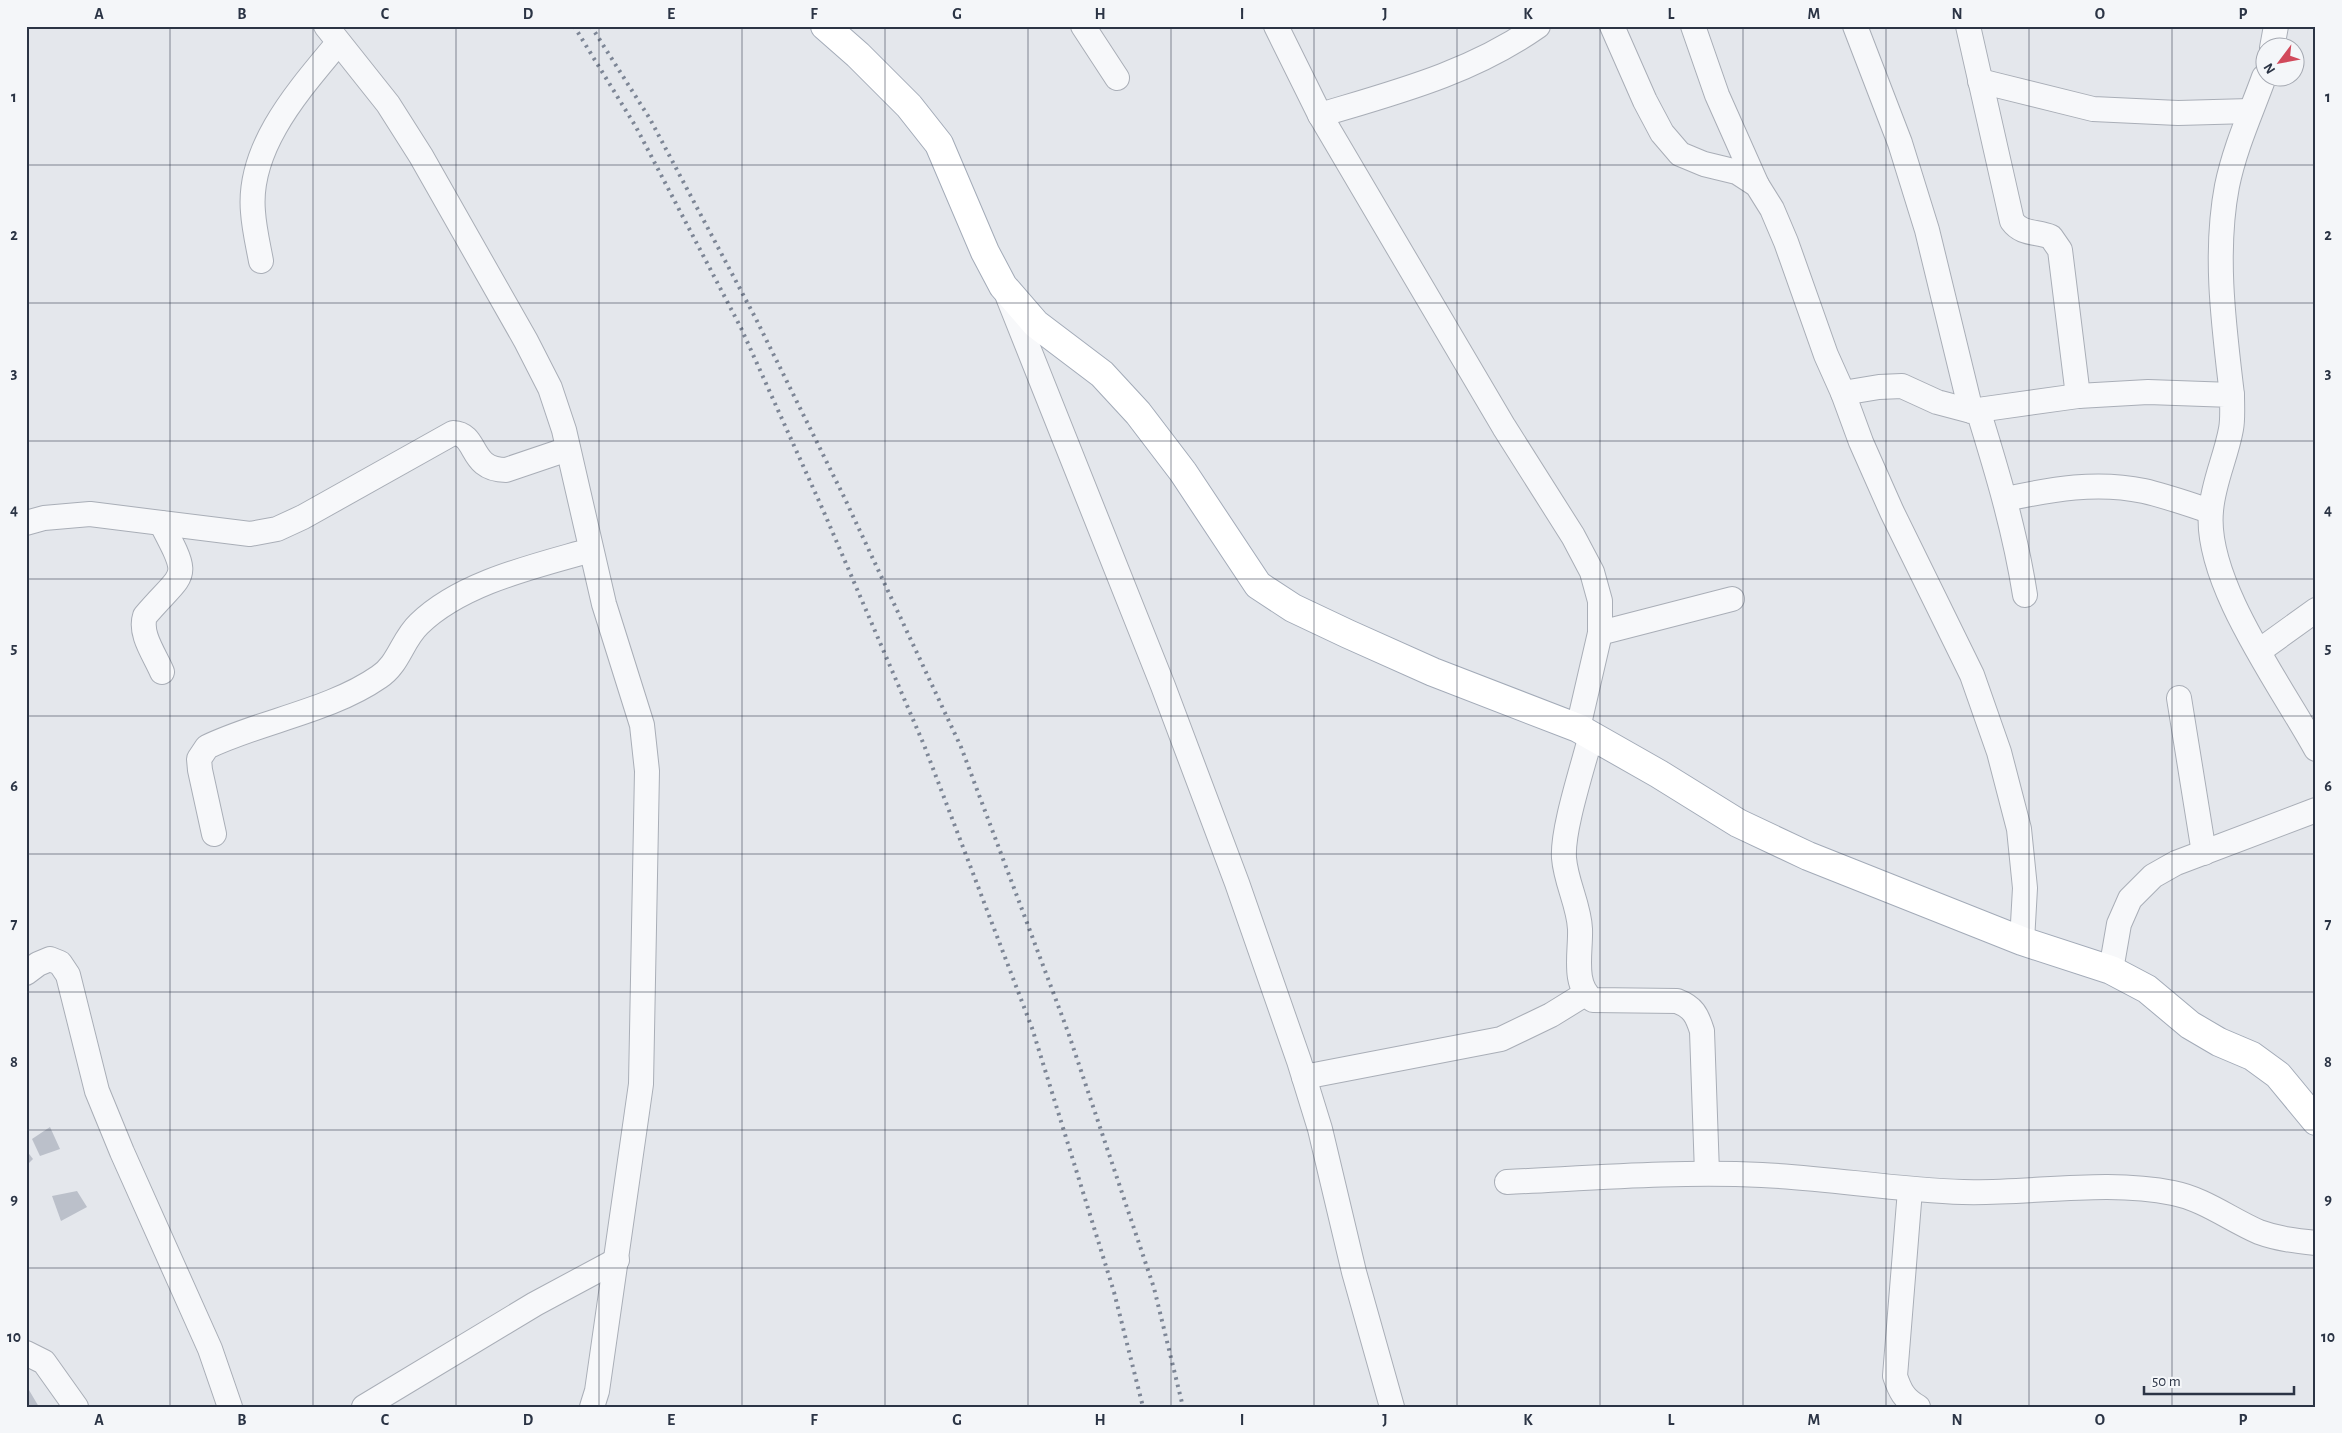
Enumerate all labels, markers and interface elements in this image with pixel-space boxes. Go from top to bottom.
text: A [94,6,104,22]
text: B [237,6,247,22]
text: C [381,6,390,22]
text: D [523,6,534,22]
text: E [667,6,675,22]
text: F [810,6,818,22]
text: G [952,6,962,22]
text: H [1094,6,1106,22]
text: I [1240,6,1244,22]
text: J [1382,6,1388,22]
text: K [1523,6,1533,22]
text: L [1668,6,1675,22]
text: M [1808,6,1820,22]
text: N [1951,6,1963,22]
text: O [2095,6,2105,22]
text: P [2239,6,2248,22]
north arrow [2254,38,2304,88]
text: N [2261,61,2278,76]
text: 1 [11,89,17,105]
text: 1 [2325,89,2331,105]
text: 2 [10,227,18,243]
text: 2 [2324,227,2332,243]
text: 3 [11,365,18,381]
text: 3 [2325,365,2332,381]
text: 4 [10,502,18,518]
text: 4 [2324,502,2332,518]
text: 5 [11,640,18,656]
text: 5 [2325,640,2332,656]
text: 6 [10,778,18,794]
text: 6 [2324,778,2332,794]
text: 7 [11,916,18,932]
text: 7 [2325,916,2332,932]
text: 8 [10,1054,18,1070]
text: 8 [2324,1054,2332,1070]
text: 9 [10,1191,18,1207]
text: 9 [2324,1191,2332,1207]
text: 10 [7,1329,21,1345]
text: 10 [2321,1329,2335,1345]
scale bar [2144,1363,2294,1395]
text: 50 m [2152,1374,2181,1389]
text: A [94,1412,104,1428]
text: B [237,1412,247,1428]
text: C [381,1412,390,1428]
text: D [523,1412,534,1428]
text: E [667,1412,675,1428]
text: F [810,1412,818,1428]
text: G [952,1412,962,1428]
text: H [1094,1412,1106,1428]
text: I [1240,1412,1244,1428]
text: J [1382,1412,1388,1428]
text: K [1523,1412,1533,1428]
text: L [1668,1412,1675,1428]
text: M [1808,1412,1820,1428]
text: N [1951,1412,1963,1428]
text: O [2095,1412,2105,1428]
text: P [2239,1412,2248,1428]

